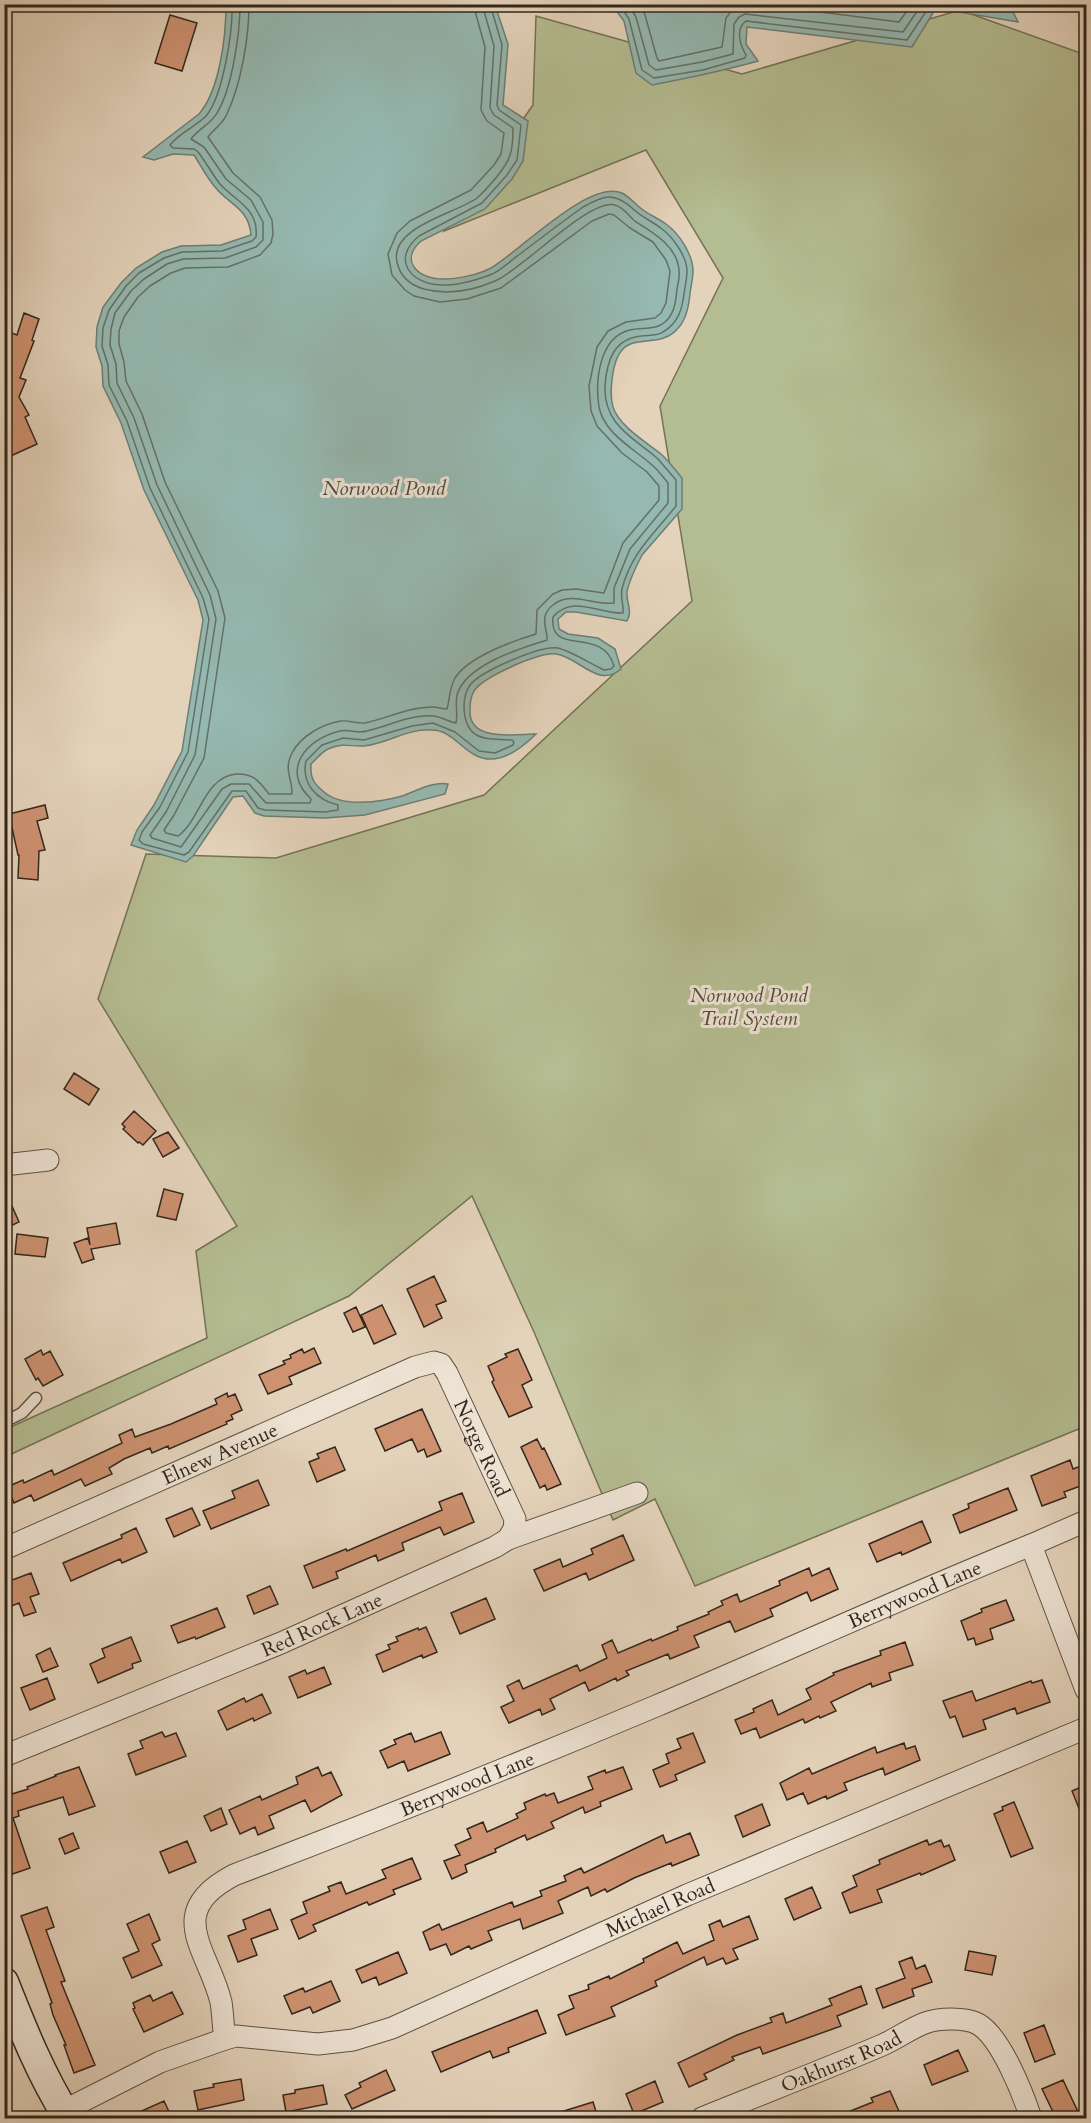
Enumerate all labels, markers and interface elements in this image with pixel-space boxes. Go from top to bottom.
water label: Norwood Pond [322,474,446,503]
park label: Norwood Pond Trail System [690,982,809,1032]
street label: Norge Road [448,1395,516,1502]
street label: Elnew Avenue [158,1416,282,1491]
street label: Berrywood Lane [844,1553,985,1635]
street label: Red Rock Lane [257,1586,387,1663]
street label: Berrywood Lane [396,1744,538,1823]
street label: Michael Road [601,1871,719,1943]
street label: Oakhurst Road [777,2024,907,2099]

